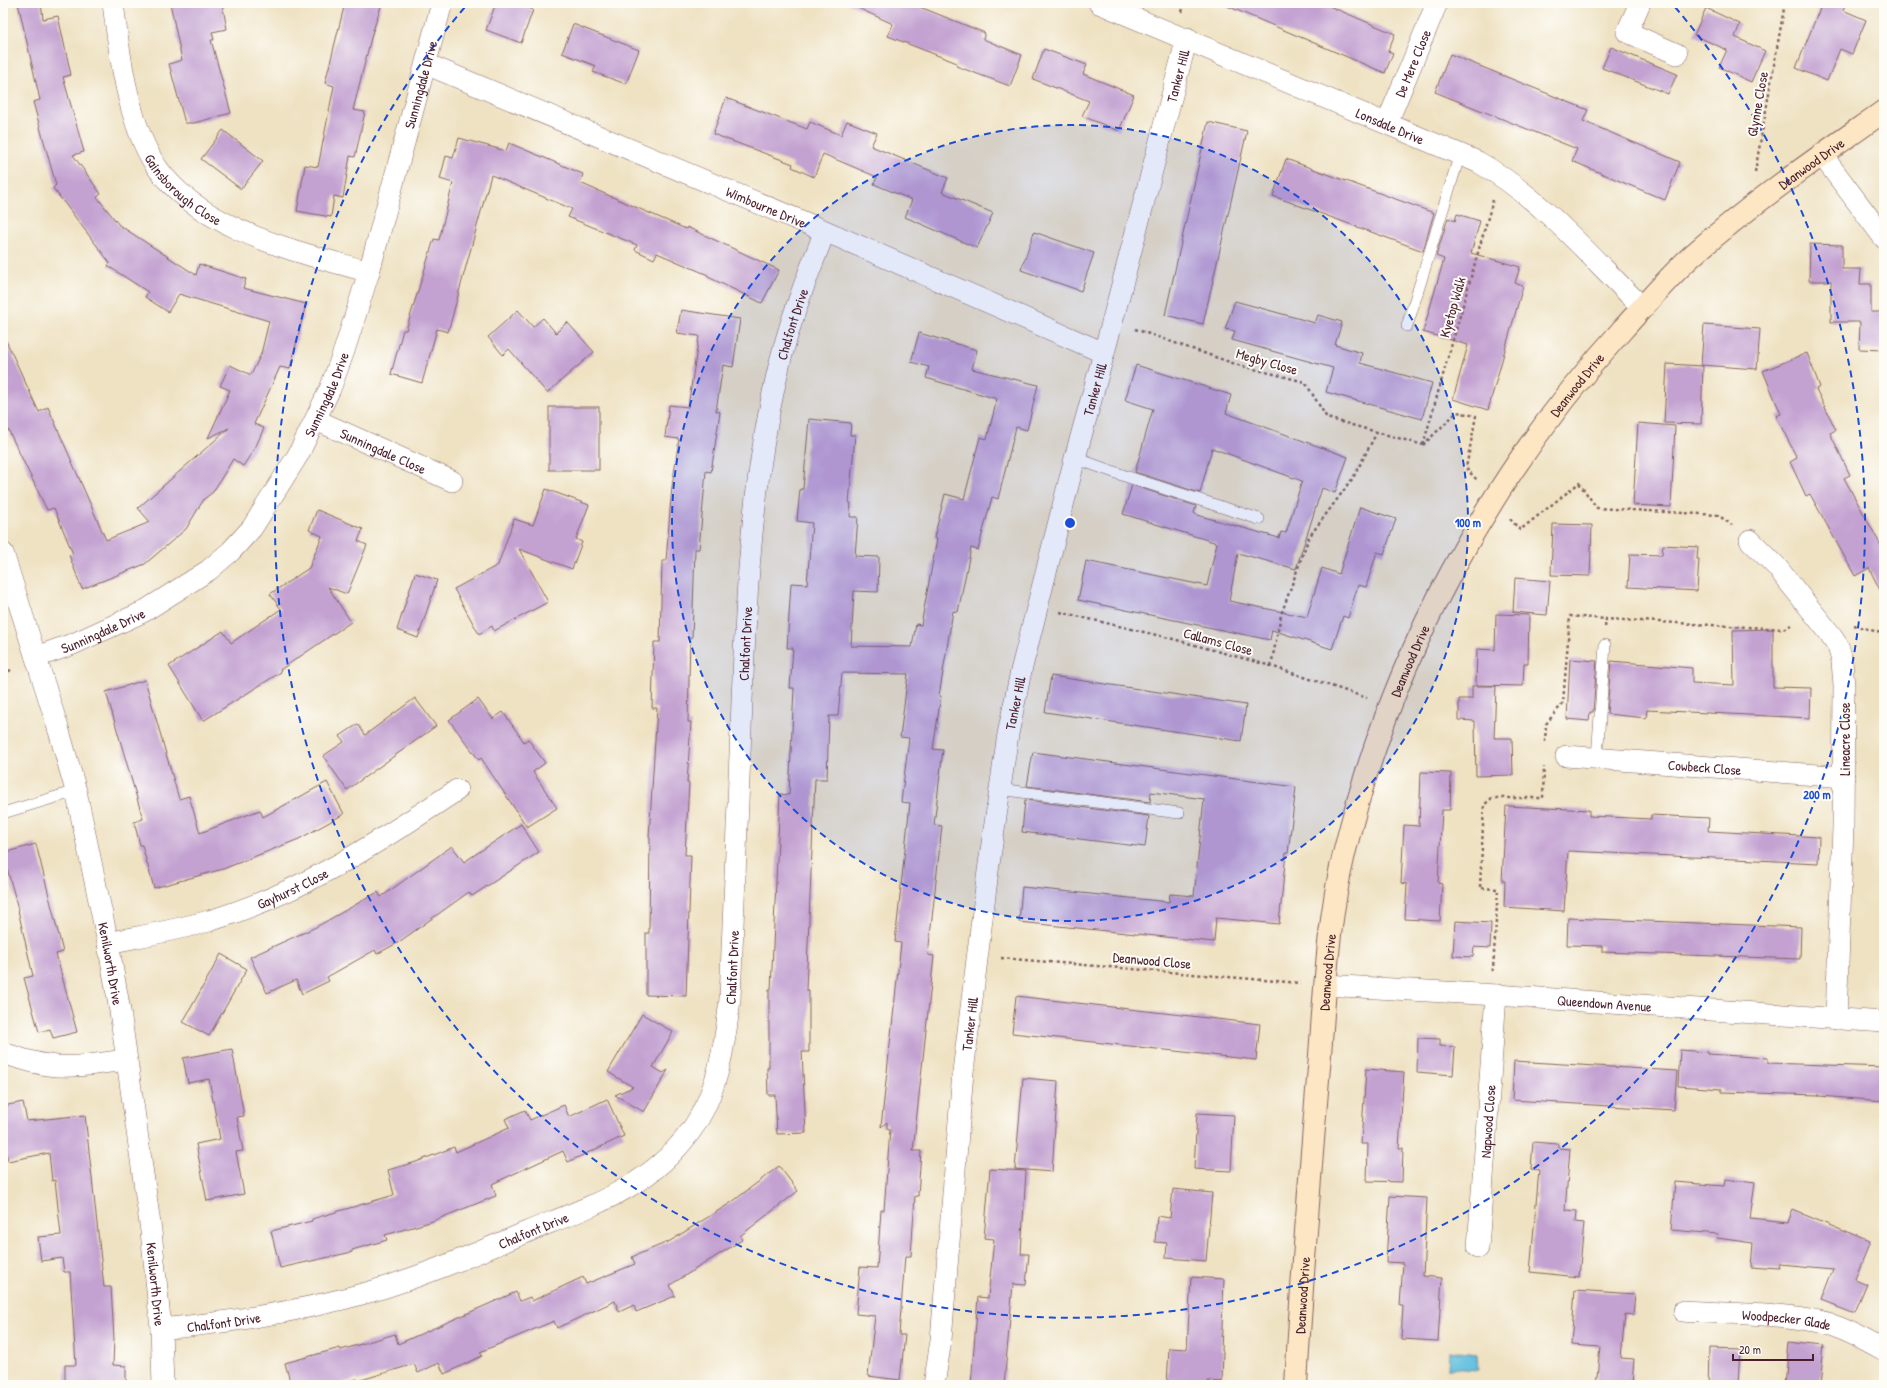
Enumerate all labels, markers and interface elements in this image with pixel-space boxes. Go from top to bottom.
street label: De Mere Close [1389,26,1435,100]
street label: Sunningdale Drive [399,38,441,130]
street label: Tanker Hill [1161,46,1193,105]
street label: Glynne Close [1742,70,1773,138]
street label: Lonsdale Drive [1353,102,1428,148]
street label: Deanwood Drive [1774,132,1848,193]
street label: Gainsborough Close [141,150,225,229]
street label: Wimbourne Drive [723,181,810,232]
street label: Kyetop Walk [1434,274,1471,340]
street label: Chalfont Drive [771,285,812,362]
street label: Megby Close [1234,343,1300,380]
street label: Deanwood Drive [1545,348,1608,420]
street label: Sunningdale Drive [299,349,353,439]
street label: Tanker Hill [1078,360,1111,418]
street label: Sunningdale Close [338,423,430,478]
text: 100 m [1455,514,1481,531]
centre of rings [1063,516,1077,530]
street label: Sunningdale Drive [58,603,148,657]
street label: Chalfont Drive [733,606,756,681]
street label: Deanwood Drive [1385,621,1433,699]
street label: Callams Close [1181,623,1255,659]
street label: Tanker Hill [1000,674,1029,732]
street label: Lineacre Close [1835,702,1854,776]
street label: Cowbeck Close [1667,754,1742,779]
text: 200 m [1803,786,1831,803]
street label: Gayhurst Close [254,863,331,913]
street label: Kenilworth Drive [94,920,128,1007]
street label: Chalfont Drive [720,929,742,1005]
street label: Deanwood Drive [1314,932,1340,1011]
street label: Deanwood Close [1112,947,1192,973]
street label: Queendown Avenue [1556,990,1653,1015]
street label: Tanker Hill [956,995,982,1052]
street label: Napwood Close [1475,1084,1499,1159]
street label: Chalfont Drive [495,1207,571,1253]
street label: Kenilworth Drive [143,1241,170,1327]
street label: Deanwood Drive [1290,1256,1314,1334]
street label: Woodpecker Glade [1742,1304,1834,1334]
street label: Chalfont Drive [186,1307,262,1336]
scale bar [1733,1336,1813,1362]
text: 20 m [1739,1341,1761,1358]

